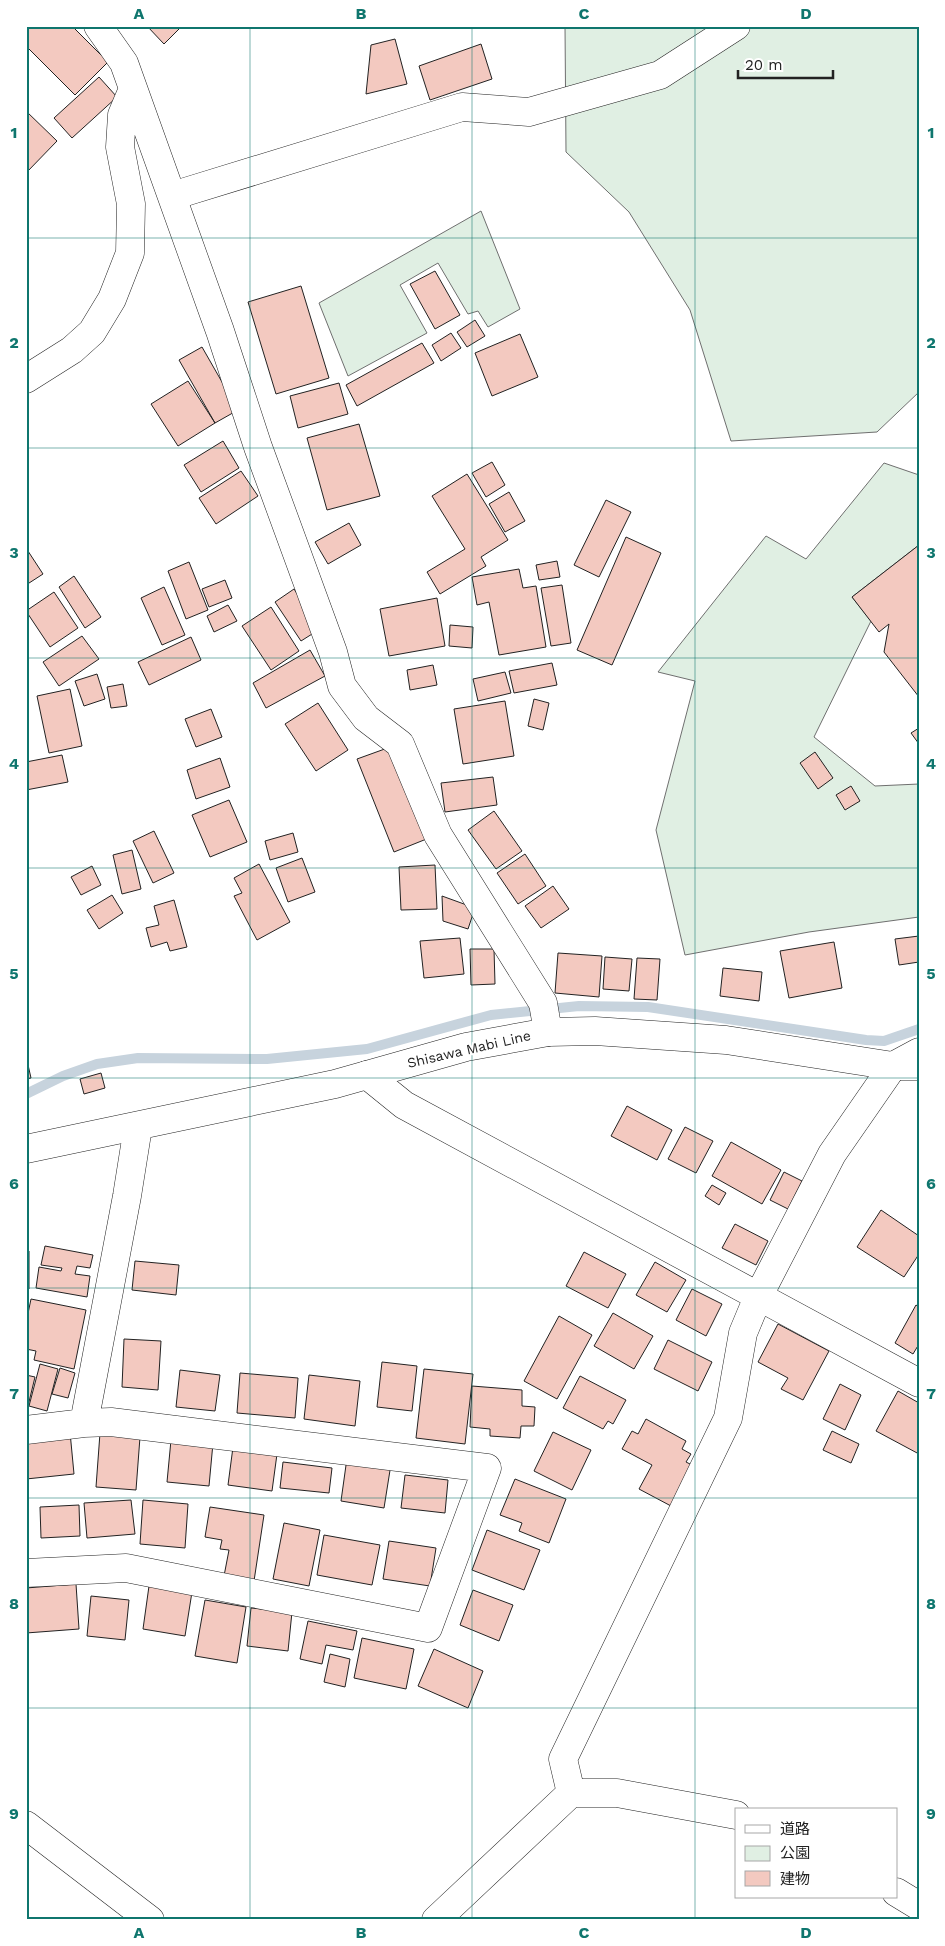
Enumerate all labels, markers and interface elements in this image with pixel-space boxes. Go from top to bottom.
text: A [134,4,145,23]
text: B [356,4,367,23]
text: C [579,4,590,23]
text: D [800,4,812,23]
scale bar [738,48,832,80]
text: 20 m [745,56,783,74]
text: 1 [11,123,17,142]
text: 1 [928,123,934,142]
text: 2 [9,333,19,352]
text: 2 [926,333,936,352]
text: 3 [9,543,19,562]
text: 3 [926,543,936,562]
text: 4 [9,754,19,773]
text: 4 [926,754,936,773]
text: 5 [9,964,19,983]
text: 5 [926,964,936,983]
street label: Shisawa Mabi Line [406,1027,532,1071]
text: 6 [9,1174,19,1193]
text: 6 [926,1174,936,1193]
text: 7 [9,1384,19,1403]
text: 7 [926,1384,936,1403]
text: 8 [9,1594,19,1613]
text: 8 [926,1594,936,1613]
text: 9 [9,1804,19,1823]
text: 9 [926,1804,936,1823]
legend [735,1808,898,1898]
text: 道路 [780,1820,810,1838]
text: 公園 [780,1844,810,1862]
text: 建物 [780,1870,810,1888]
text: A [134,1923,145,1942]
text: B [356,1923,367,1942]
text: C [579,1923,590,1942]
text: D [800,1923,812,1942]

